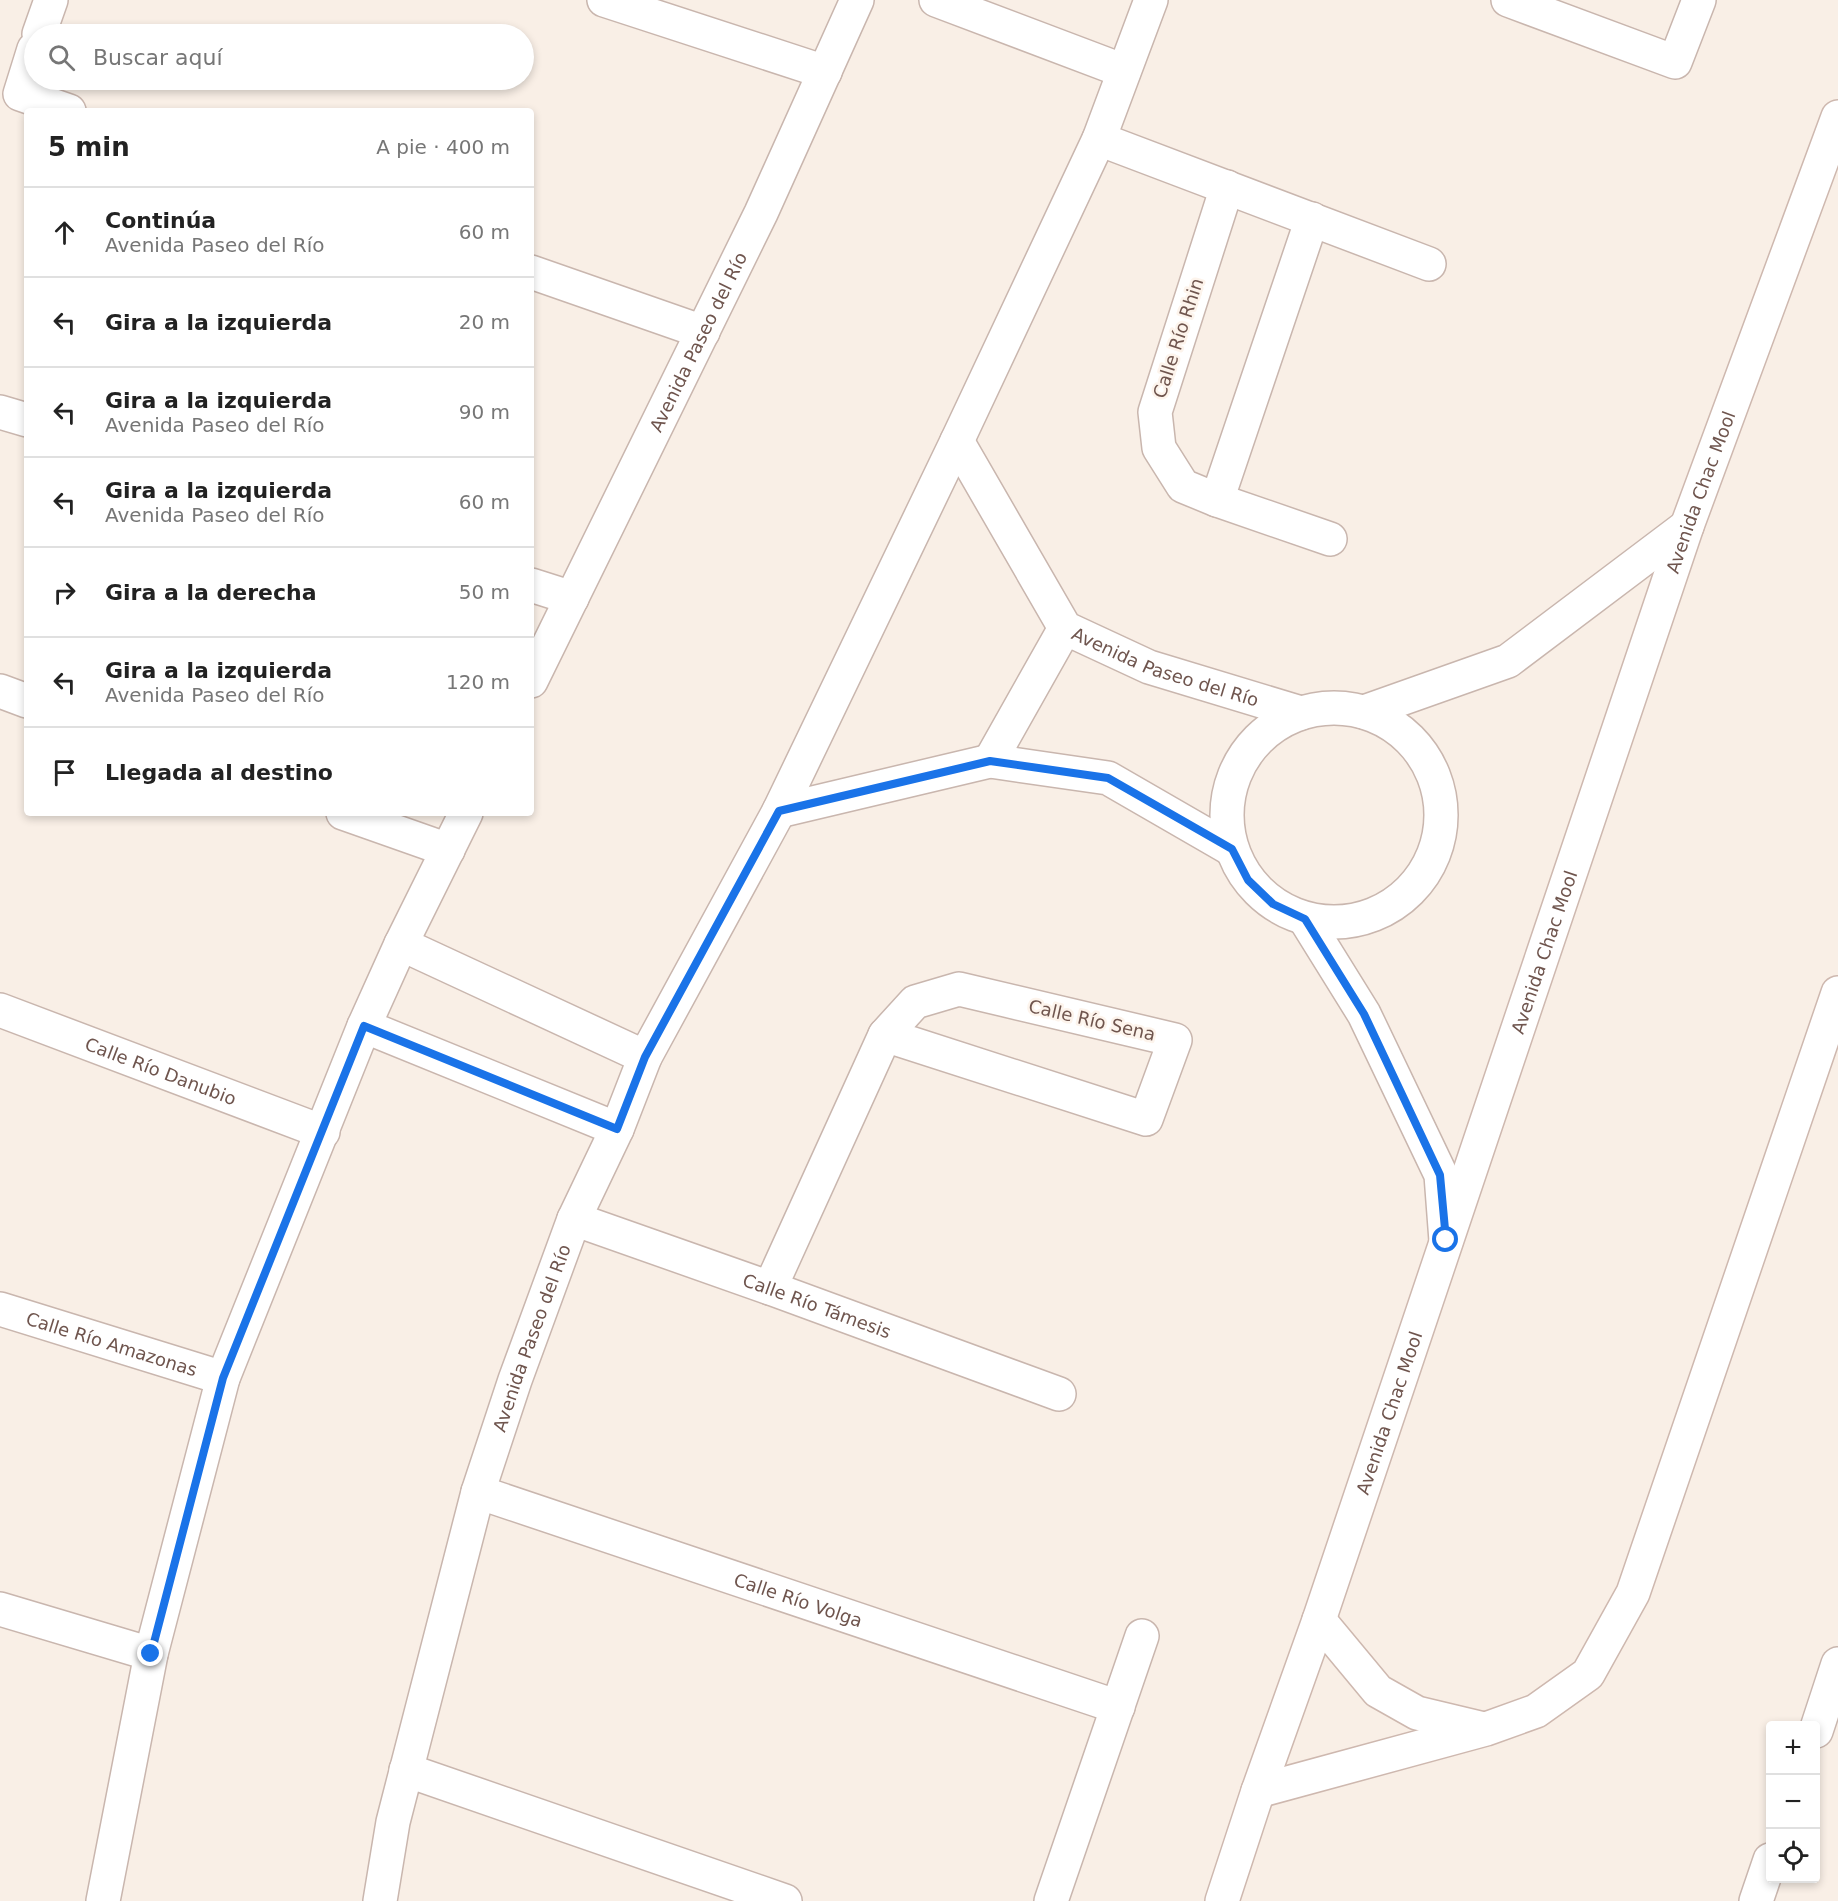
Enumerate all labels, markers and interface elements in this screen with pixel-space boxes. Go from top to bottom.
search box [24,24,534,90]
icon: search [45,41,78,74]
text: Buscar aquí [93,45,223,70]
text: 5 min [48,132,130,162]
text: A pie · 400 m [376,135,510,159]
text: Continúa [105,208,216,233]
icon: ahead [48,216,81,249]
text: 60 m [459,220,510,244]
text: Avenida Paseo del Río [105,233,325,257]
street label: Avenida Paseo del Río [645,248,751,435]
street label: Calle Río Rhin [1149,275,1207,401]
icon: left [48,306,81,339]
text: Gira a la izquierda [105,310,332,335]
text: 20 m [459,310,510,334]
text: Gira a la izquierda [105,388,332,413]
icon: left [48,396,81,429]
text: 90 m [459,400,510,424]
street label: Avenida Chac Mool [1661,408,1739,576]
text: Avenida Paseo del Río [105,413,325,437]
text: Gira a la izquierda [105,478,332,503]
icon: left [48,486,81,519]
text: 60 m [459,490,510,514]
text: Avenida Paseo del Río [105,503,325,527]
icon: right [48,576,81,609]
text: Gira a la derecha [105,580,317,605]
text: 50 m [459,580,510,604]
street label: Avenida Paseo del Río [1069,622,1261,710]
text: Gira a la izquierda [105,658,332,683]
icon: left [48,666,81,699]
text: 120 m [446,670,510,694]
text: Avenida Paseo del Río [105,683,325,707]
icon: arrive [48,756,81,789]
text: Llegada al destino [105,760,333,785]
street label: Avenida Chac Mool [1506,868,1581,1036]
street label: Calle Río Sena [1027,995,1157,1045]
street label: Calle Río Danubio [82,1033,239,1109]
route start [1432,1226,1458,1252]
street label: Avenida Paseo del Río [488,1241,574,1434]
street label: Calle Río Támesis [740,1269,894,1342]
street label: Calle Río Amazonas [24,1307,200,1380]
street label: Avenida Chac Mool [1352,1328,1426,1497]
street label: Calle Río Volga [731,1568,865,1631]
route end [137,1640,163,1666]
map controls [1766,1721,1820,1883]
button: + [1766,1721,1820,1775]
button: − [1766,1775,1820,1829]
button: locate [1766,1829,1820,1883]

